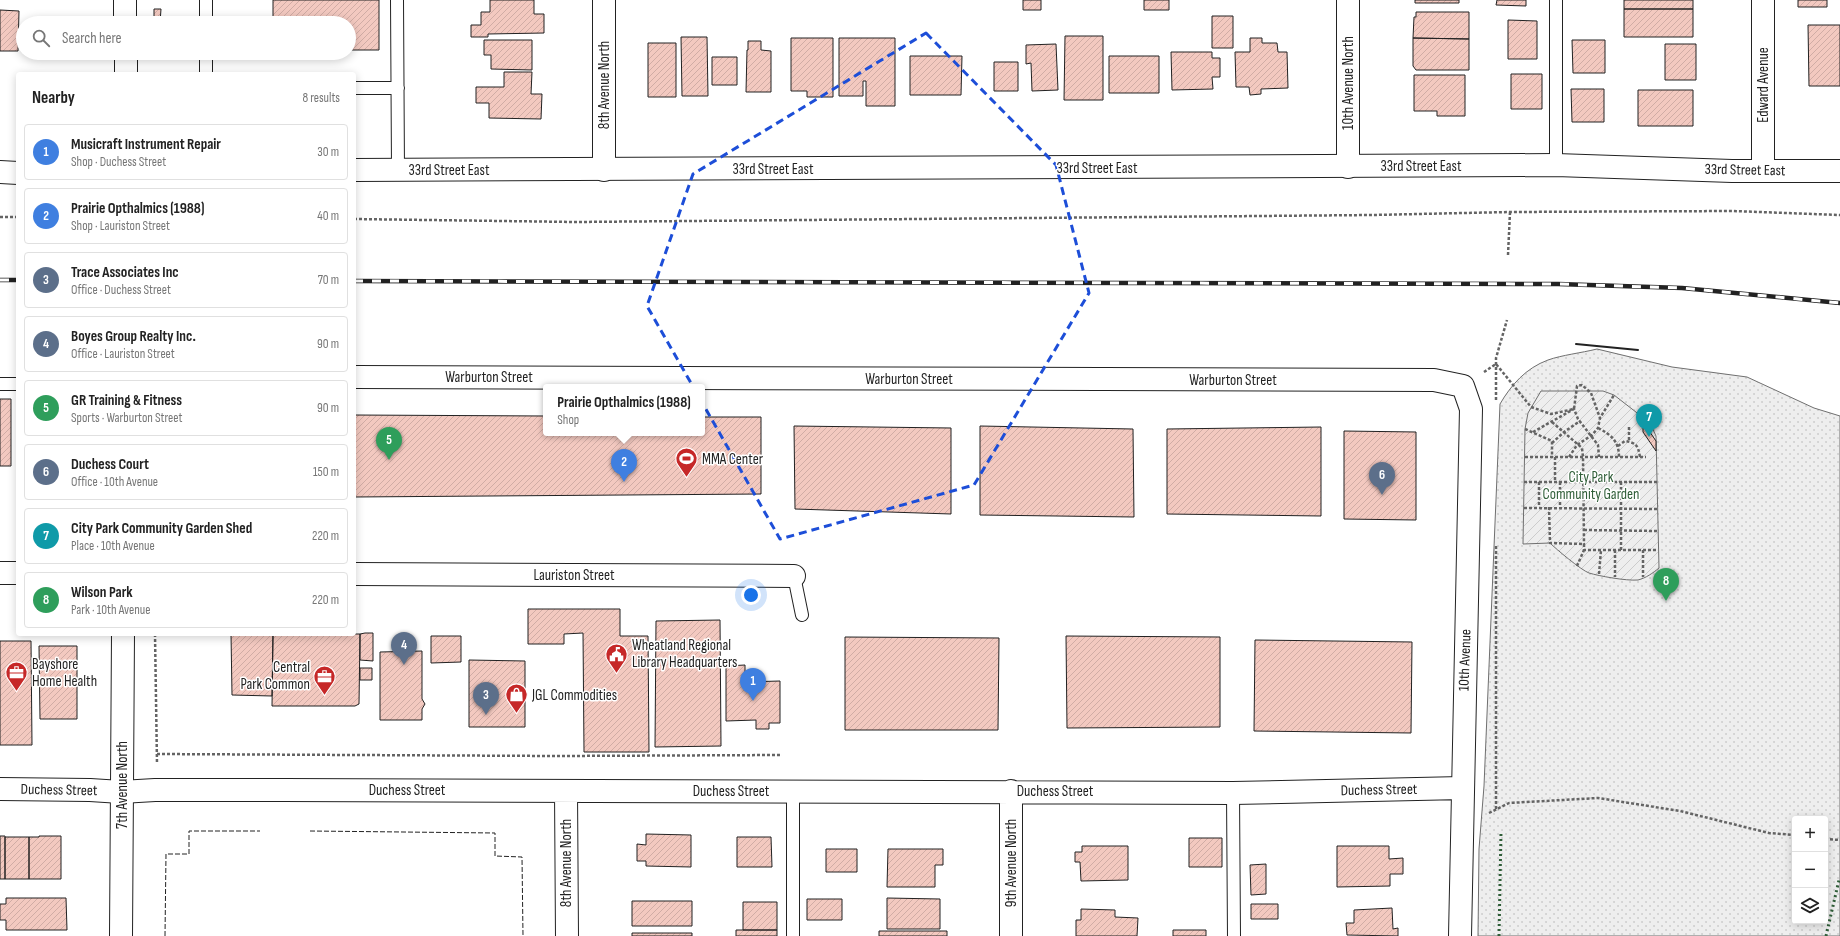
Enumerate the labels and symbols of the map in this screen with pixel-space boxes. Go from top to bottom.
street label: 10th Avenue North [1339,36,1358,130]
street label: 8th Avenue North [595,41,614,129]
street label: Edward Avenue [1754,47,1773,123]
street label: 33rd Street East [1380,157,1462,176]
street label: 33rd Street East [1056,159,1138,178]
street label: 33rd Street East [732,160,814,179]
street label: 33rd Street East [1704,160,1786,180]
street label: 33rd Street East [408,161,490,180]
street label: Warburton Street [445,368,533,387]
street label: Warburton Street [865,370,953,389]
street label: Warburton Street [1189,371,1277,390]
pin: 7 [1636,404,1662,437]
pin: 5 [376,427,402,460]
sports icon: MMA Center [673,446,699,479]
pin: 2 [611,449,637,482]
place label: MMA Center [702,450,764,469]
pin: 6 [1369,462,1395,495]
park label: City Park Community Garden [1543,468,1639,504]
street label: Lauriston Street [533,566,615,585]
pin: 8 [1653,568,1679,601]
your location [741,585,761,605]
street label: 10th Avenue [1454,629,1476,691]
pin: 4 [391,632,417,665]
place label: Wheatland Regional Library Headquarters [632,636,737,672]
public building icon: Wheatland Regional Library Headquarters [603,641,629,674]
place label: Bayshore Home Health [32,655,97,691]
place label: Central Park Common [240,658,310,694]
office icon: Bayshore Home Health [3,660,29,693]
office icon: Central Park Common [312,663,338,696]
pin: 1 [740,668,766,701]
pin: 3 [473,682,499,715]
shop icon: JGL Commodities [503,682,529,715]
place label: JGL Commodities [531,686,617,705]
street label: 7th Avenue North [113,741,132,829]
street label: Duchess Street [20,780,98,800]
street label: Duchess Street [1340,780,1418,800]
street label: Duchess Street [369,781,446,800]
street label: Duchess Street [693,782,770,801]
street label: Duchess Street [1017,782,1094,801]
street label: 8th Avenue North [557,819,576,907]
street label: 9th Avenue North [1002,819,1021,907]

